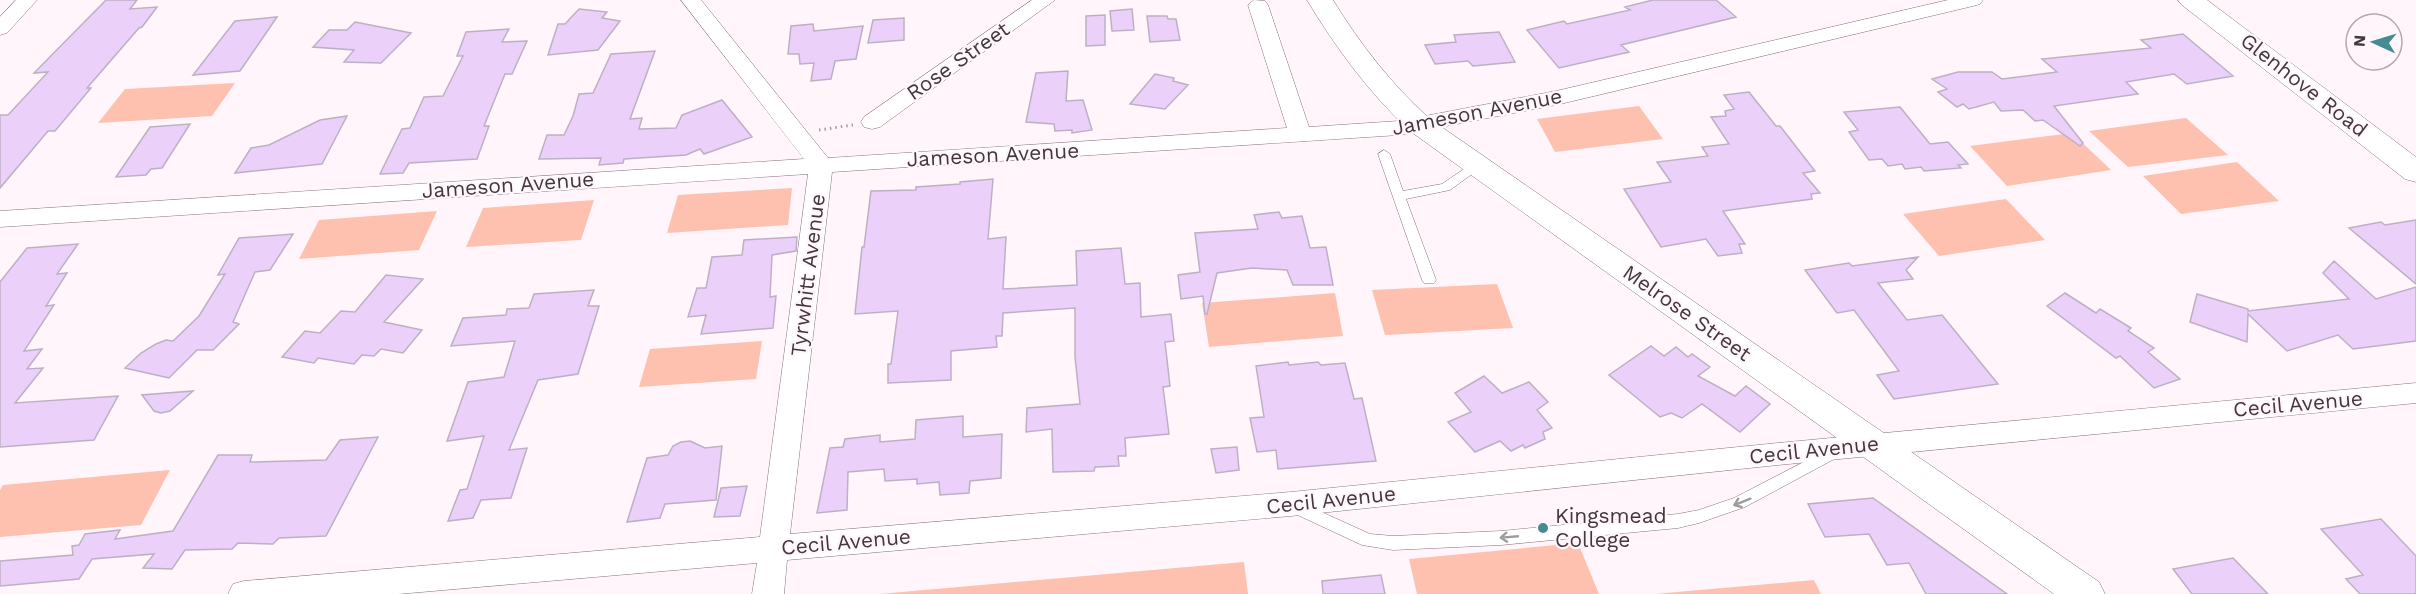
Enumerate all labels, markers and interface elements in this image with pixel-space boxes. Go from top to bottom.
north arrow [2344,12,2404,72]
street label: Rose Street [901,16,1014,105]
street label: Glenhove Road [2236,27,2373,142]
text: N [2350,34,2369,48]
street label: Jameson Avenue [1390,83,1564,140]
street label: Jameson Avenue [906,137,1080,172]
street label: Jameson Avenue [421,166,595,203]
street label: Tyrwhitt Avenue [785,192,830,358]
street label: Melrose Street [1618,259,1756,366]
street label: Cecil Avenue [2232,385,2364,422]
street label: Cecil Avenue [1748,430,1880,469]
street label: Cecil Avenue [1265,480,1397,519]
one-way arrow [1734,497,1752,508]
place label: Kingsmead College [1555,503,1667,552]
marker: Kingsmead College [1536,521,1550,535]
street label: Cecil Avenue [780,523,912,560]
one-way arrow [1500,532,1520,543]

